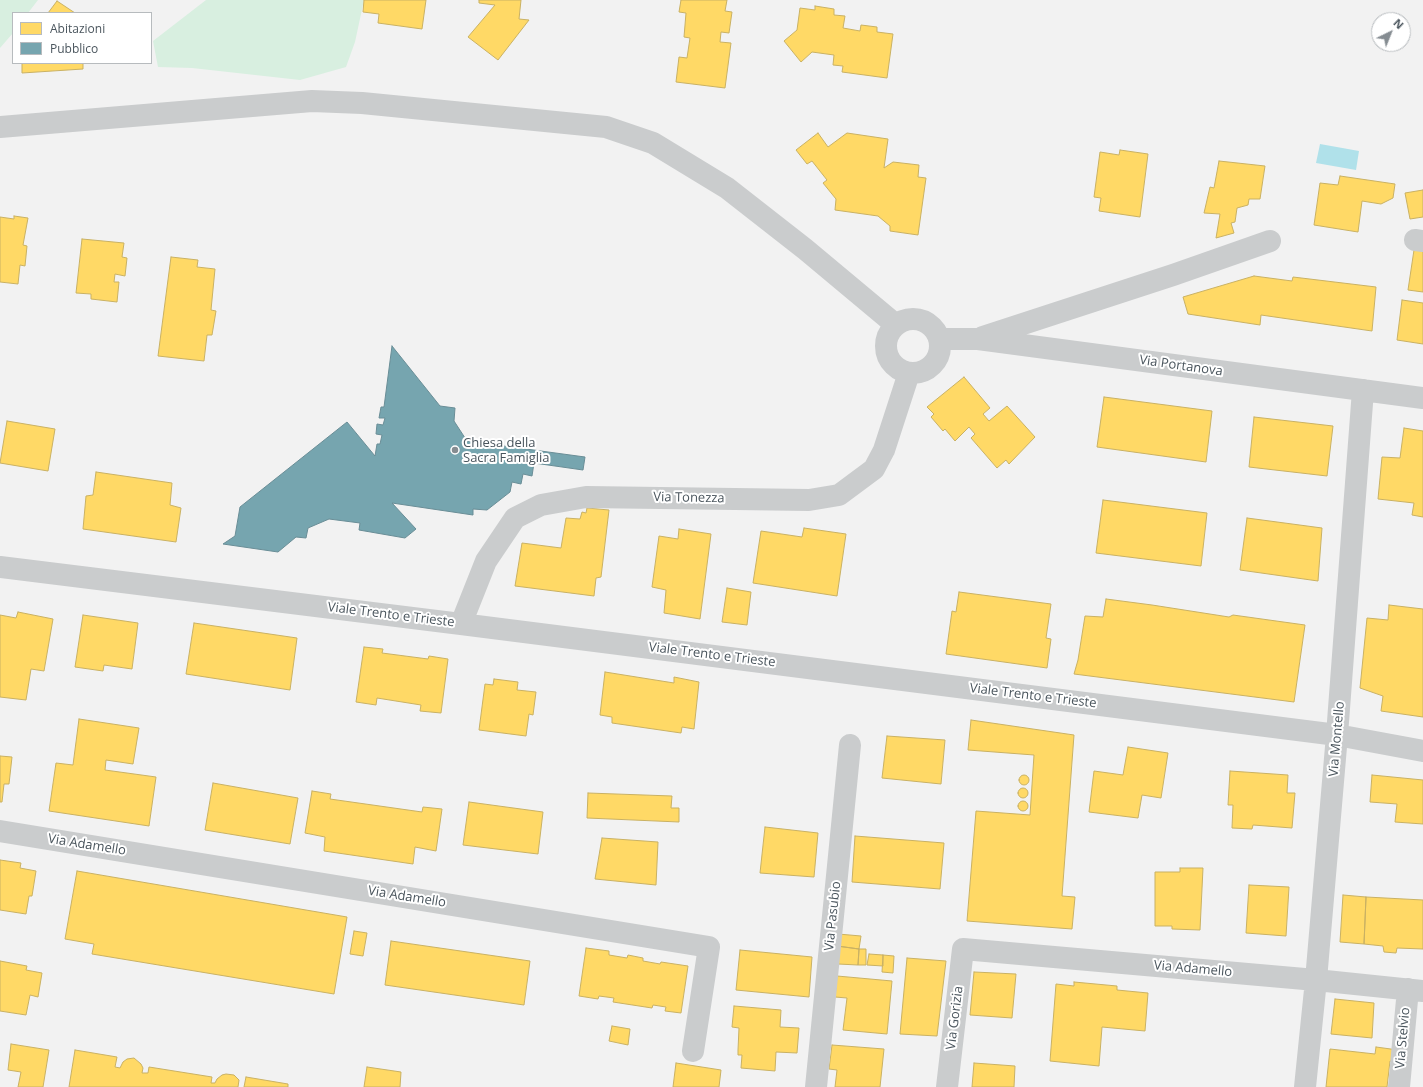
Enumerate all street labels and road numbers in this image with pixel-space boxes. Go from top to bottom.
street label: Via Portanova [1138,352,1224,380]
street label: Via Tonezza [653,490,725,506]
street label: Viale Trento e Trieste [327,599,455,631]
street label: Viale Trento e Trieste [648,639,776,671]
street label: Viale Trento e Trieste [969,680,1097,712]
street label: Via Montello [1326,701,1348,777]
street label: Via Adamello [47,831,127,859]
street label: Via Pasubio [822,880,844,952]
street label: Via Adamello [367,883,447,911]
street label: Via Adamello [1153,958,1233,980]
street label: Via Gorizia [943,985,967,1051]
street label: Via Stelvio [1393,1007,1413,1069]

